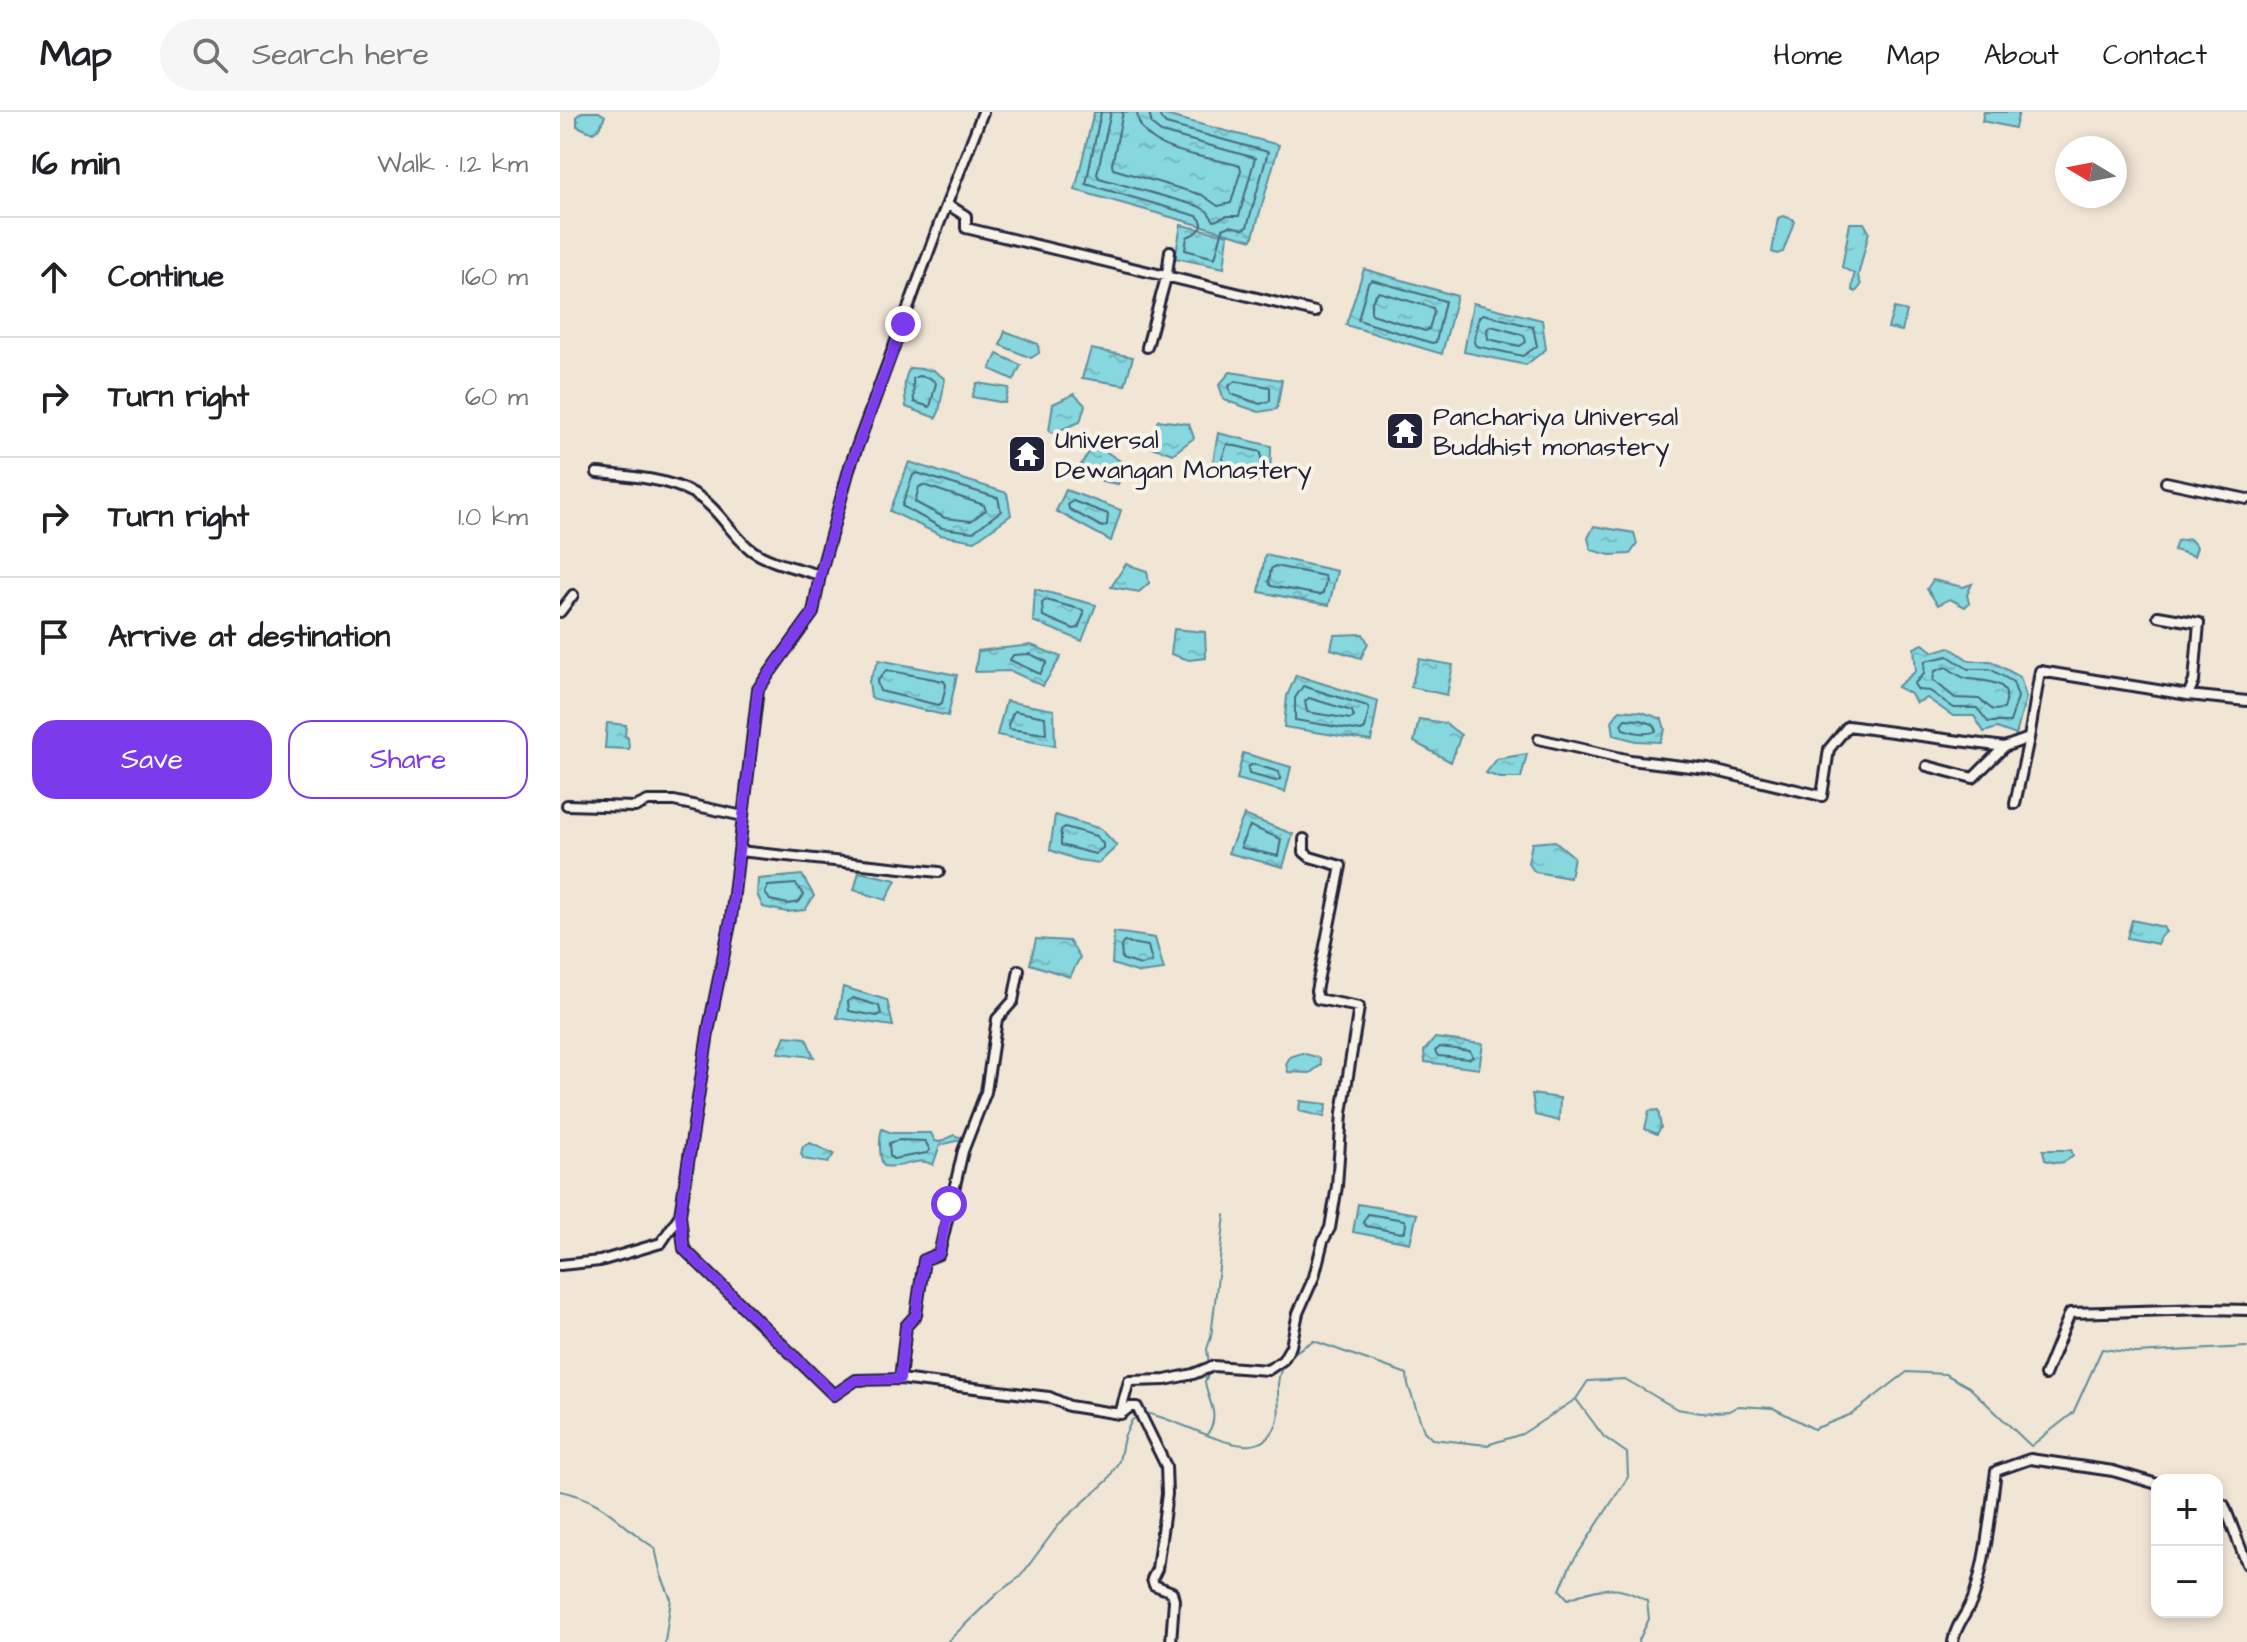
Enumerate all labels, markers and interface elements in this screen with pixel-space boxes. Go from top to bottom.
search box [160,19,720,91]
text: Map [40,29,112,81]
icon: search [188,33,232,77]
text: Search here [252,34,429,76]
text: Home [1773,36,1843,75]
text: Map [1887,36,1940,75]
text: About [1984,36,2059,75]
text: Contact [2103,36,2207,75]
north arrow [2055,136,2127,208]
text: 16 min [32,140,120,188]
text: Walk · 1.2 km [377,146,528,182]
icon: ahead [32,255,76,299]
text: Continue [108,256,224,298]
text: 160 m [461,259,528,295]
route end [885,306,921,342]
icon: right [32,375,76,419]
text: Turn right [108,376,249,418]
text: 60 m [465,379,528,415]
place label: Panchariya Universal Buddhist monastery [1433,399,1678,467]
temple icon: Panchariya Universal Buddhist monastery [1384,410,1426,452]
place label: Universal Dewangan Monastery [1055,422,1312,490]
temple icon: Universal Dewangan Monastery [1006,433,1048,475]
icon: right [32,495,76,539]
text: Turn right [108,496,249,538]
text: 1.0 km [458,499,528,535]
icon: arrive [32,615,76,659]
text: Arrive at destination [108,616,390,658]
button: Save [32,720,272,799]
button: Share [288,720,528,799]
route start [931,1186,967,1222]
map controls [2151,1474,2223,1618]
button: + [2151,1474,2223,1546]
button: − [2151,1546,2223,1618]

